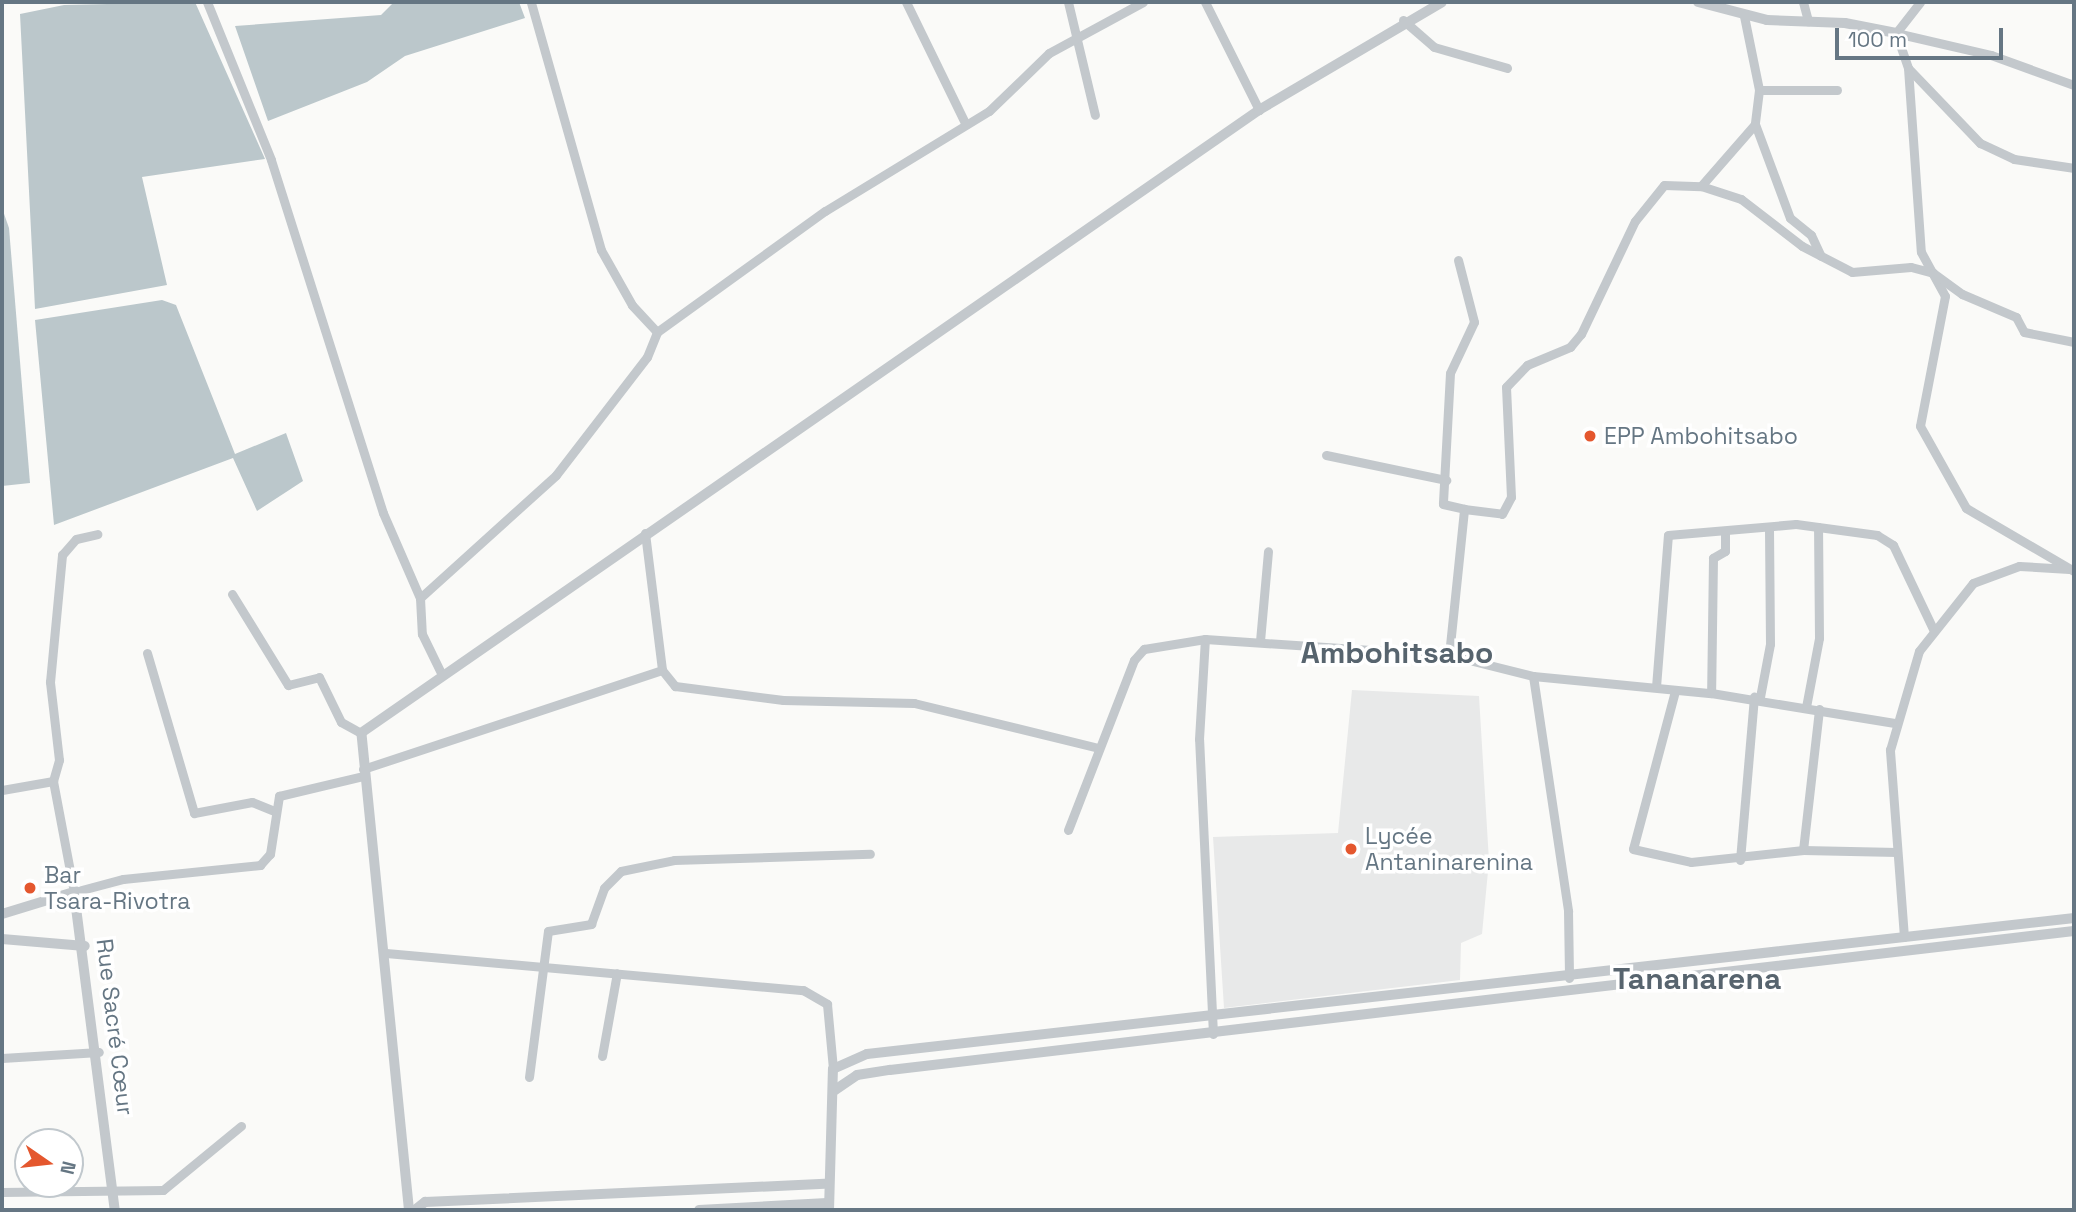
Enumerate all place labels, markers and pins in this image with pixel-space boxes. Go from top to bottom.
place label: EPP Ambohitsabo [1604,422,1798,450]
marker: EPP Ambohitsabo [1582,428,1598,444]
place label: Lycée Antaninarenina [1365,822,1533,876]
marker: Lycée Antaninarenina [1343,841,1359,857]
place label: Bar Tsara-Rivotra [44,861,190,915]
marker: Bar Tsara-Rivotra [22,880,38,896]

